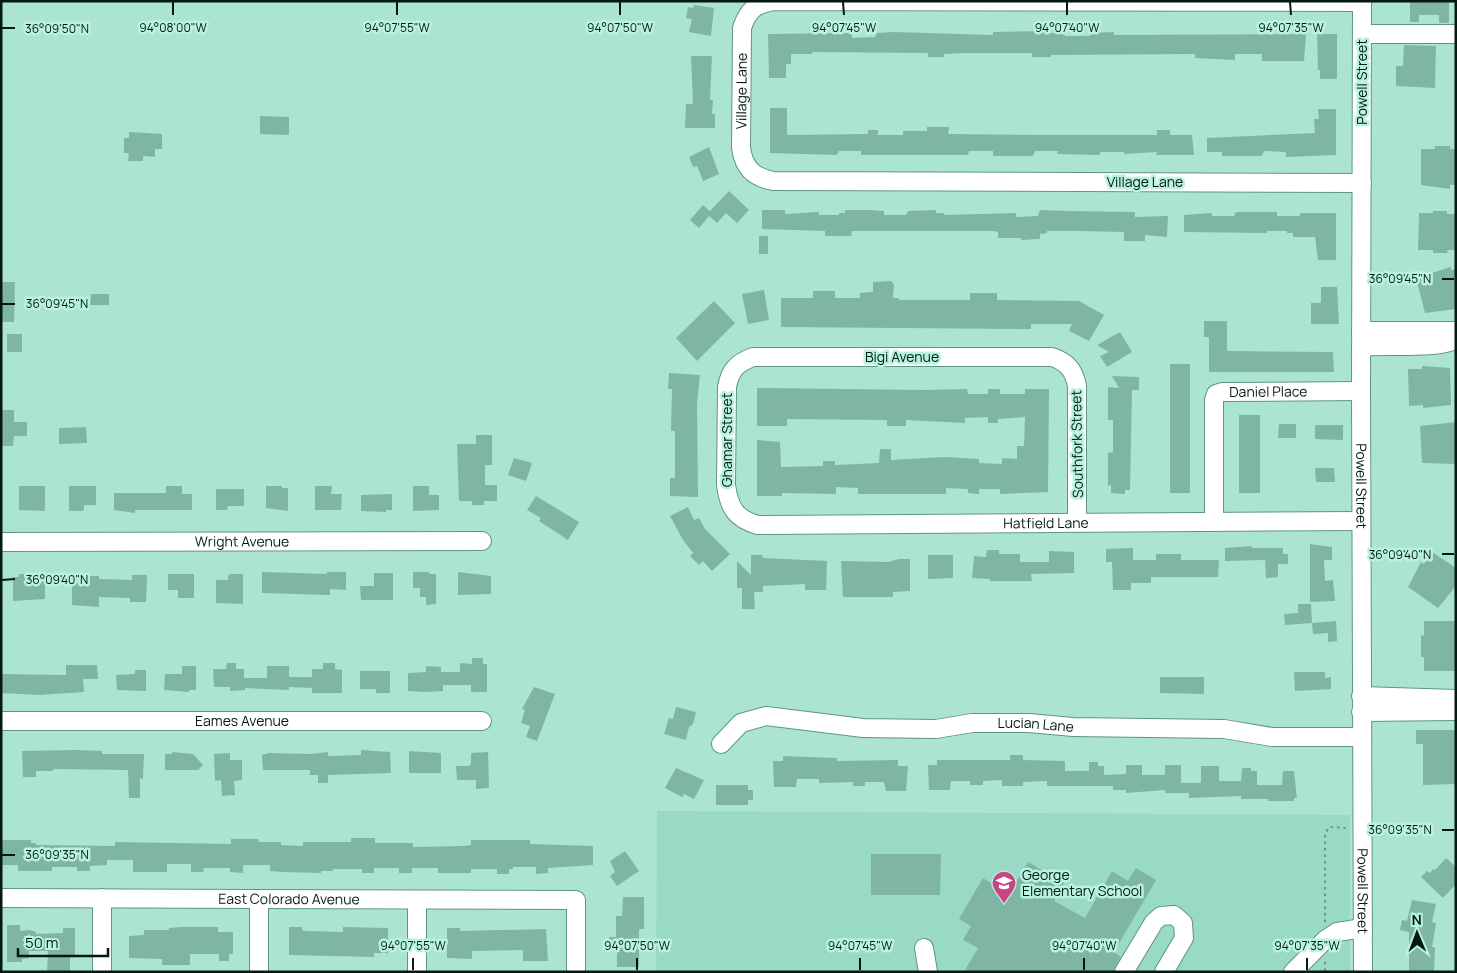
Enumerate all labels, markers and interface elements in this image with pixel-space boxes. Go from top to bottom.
text: 94°08'00"W [139,19,207,36]
text: 94°07'55"W [364,19,431,36]
text: 94°07'50"W [587,19,654,36]
text: 94°07'45"W [812,19,877,36]
text: 94°07'40"W [1035,19,1100,36]
text: 94°07'35"W [1258,19,1324,36]
text: 36°09'50"N [25,20,89,37]
street label: Powell Street [1352,39,1371,125]
street label: Village Lane [731,53,751,129]
street label: Village Lane [1107,172,1183,191]
text: 36°09'45"N [1369,270,1431,287]
text: 36°09'45"N [26,295,88,312]
street label: Bigi Avenue [865,347,939,366]
street label: Daniel Place [1229,381,1308,401]
street label: Southfork Street [1066,389,1087,498]
street label: Ghamar Street [717,392,736,487]
street label: Powell Street [1352,443,1371,529]
street label: Hatfield Lane [1003,513,1089,532]
street label: Wright Avenue [195,531,289,551]
text: 36°09'40"N [1369,546,1431,563]
text: 36°09'40"N [26,571,88,588]
street label: Eames Avenue [195,711,289,730]
street label: Lucian Lane [997,713,1075,736]
text: 36°09'35"N [1368,821,1432,838]
text: 36°09'35"N [25,846,89,863]
street label: Powell Street [1354,848,1373,934]
place label: George Elementary School [1022,865,1142,900]
school or university icon: George Elementary School [991,870,1017,904]
street label: East Colorado Avenue [218,889,360,908]
north arrow [1392,908,1442,958]
text: N [1412,910,1422,929]
scale bar [18,926,108,958]
text: 50 m [25,932,59,953]
text: 94°07'55"W [380,937,447,954]
text: 94°07'50"W [604,937,671,954]
text: 94°07'45"W [828,937,893,954]
text: 94°07'40"W [1052,937,1117,954]
text: 94°07'35"W [1274,937,1340,954]

